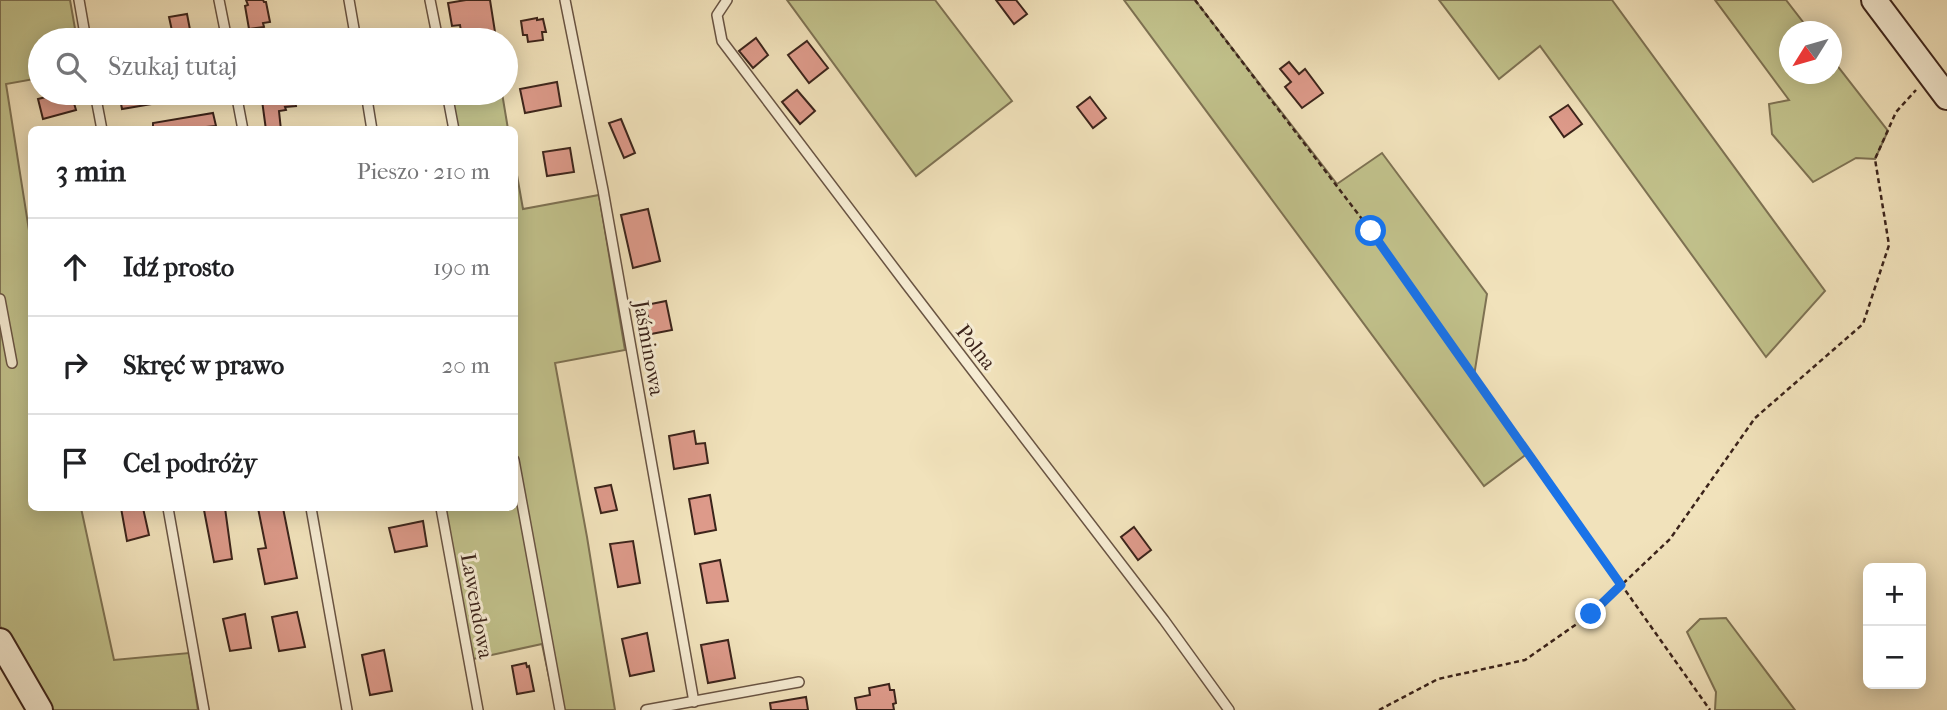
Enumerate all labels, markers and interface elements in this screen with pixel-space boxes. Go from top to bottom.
north arrow [1779,21,1842,84]
search box [28,28,518,105]
icon: search [52,48,90,86]
text: Szukaj tutaj [108,51,237,82]
text: 3 min [56,154,126,189]
text: Pieszo · 210 m [357,158,490,185]
route start [1355,215,1386,246]
icon: ahead [56,248,94,286]
text: Idź prosto [123,252,234,283]
text: 190 m [433,254,490,281]
street label: Jaśminowa [629,297,669,398]
street label: Polna [951,320,1001,374]
icon: right [56,346,94,384]
text: Skręć w prawo [123,350,284,381]
text: 20 m [441,352,490,379]
icon: arrive [56,444,94,482]
text: Cel podróży [123,448,257,479]
street label: Lawendowa [456,551,498,661]
map controls [1863,563,1926,689]
button: + [1863,563,1926,626]
route end [1575,598,1606,629]
button: − [1863,626,1926,689]

